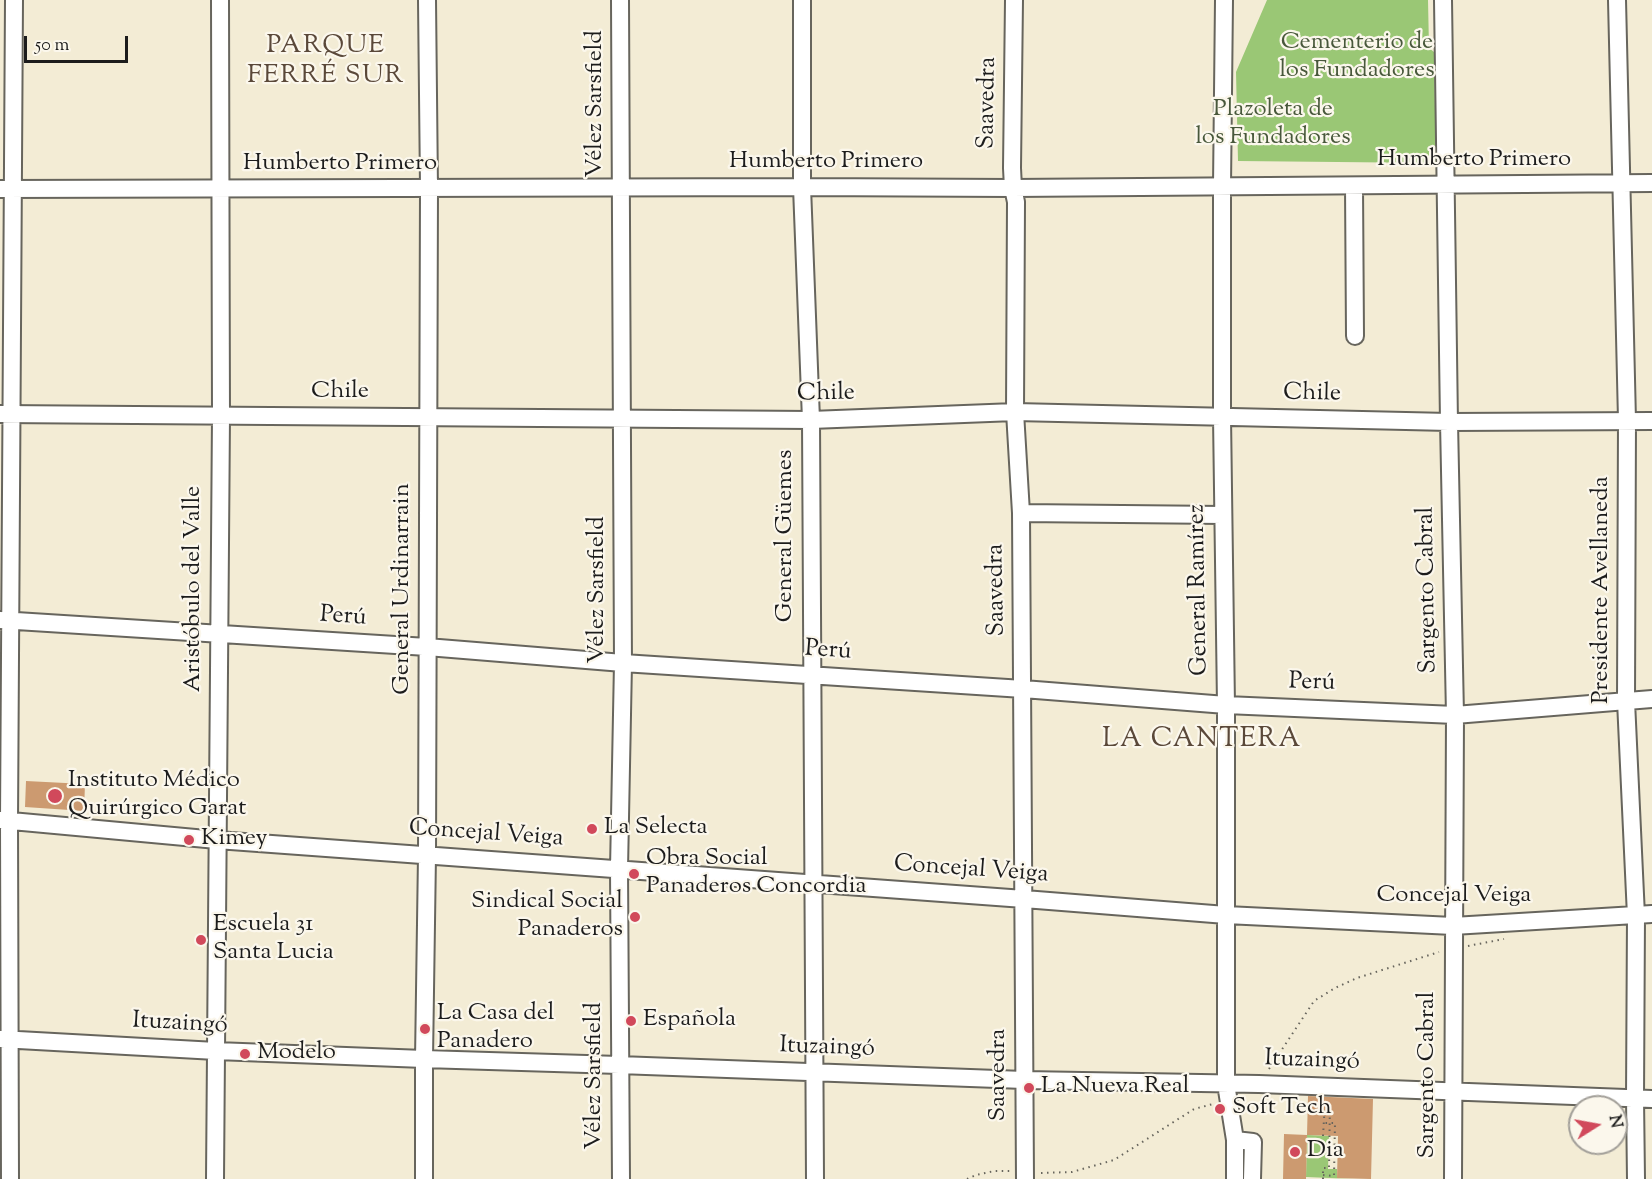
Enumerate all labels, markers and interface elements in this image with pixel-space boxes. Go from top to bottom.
scale bar [27,24,130,62]
street label: Vélez Sarsfield [583,30,611,178]
park label: Cementerio de los Fundadores [1279,30,1435,86]
district label: PARQUE FERRÉ SUR [247,32,405,94]
text: 50 m [35,33,69,59]
street label: Saavedra [974,56,1004,150]
park label: Plazoleta de los Fundadores [1195,97,1351,153]
street label: Humberto Primero [1377,147,1571,175]
street label: Humberto Primero [729,149,923,177]
street label: Humberto Primero [243,151,437,179]
street label: Chile [311,379,369,407]
street label: Chile [797,380,855,410]
street label: Chile [1283,380,1341,410]
street label: General Güemes [773,450,801,622]
street label: Presidente Avellaneda [1589,476,1617,704]
street label: General Urdinarrain [390,483,418,695]
street label: Aristóbulo del Valle [181,486,209,692]
street label: General Ramírez [1184,504,1216,676]
street label: Sargento Cabral [1413,506,1445,674]
street label: Vélez Sarsfield [585,516,613,664]
street label: Saavedra [983,543,1013,637]
street label: Perú [319,602,367,634]
street label: Perú [804,636,852,668]
street label: Perú [1288,669,1336,699]
district label: LA CANTERA [1102,725,1302,757]
place label: Instituto Médico Quirúrgico Garat [68,768,246,824]
marker: Instituto Médico Quirúrgico Garat [46,787,64,805]
street label: Concejal Veiga [408,815,564,855]
place label: La Selecta [604,815,708,843]
marker: La Selecta [585,822,599,836]
place label: Kimey [201,826,268,854]
marker: Kimey [182,833,196,847]
place label: Obra Social Panaderos Concordia [646,846,867,902]
street label: Concejal Veiga [893,851,1049,891]
marker: Obra Social Panaderos Concordia [627,867,641,881]
street label: Concejal Veiga [1377,883,1531,911]
place label: Sindical Social Panaderos [471,889,623,945]
marker: Sindical Social Panaderos [628,910,642,924]
place label: Escuela 31 Santa Lucia [213,912,334,968]
marker: Escuela 31 Santa Lucia [194,933,208,947]
street label: Sargento Cabral [1415,992,1443,1158]
place label: La Casa del Panadero [437,1001,554,1057]
street label: Vélez Sarsfield [582,1002,610,1150]
place label: Española [643,1007,736,1035]
street label: Ituzaingó [132,1008,228,1042]
marker: Española [624,1014,638,1028]
marker: La Casa del Panadero [418,1022,432,1036]
street label: Saavedra [986,1029,1014,1121]
street label: Ituzaingó [779,1033,875,1065]
place label: Modelo [257,1040,336,1068]
street label: Ituzaingó [1264,1046,1360,1078]
marker: Modelo [238,1047,252,1061]
place label: La Nueva Real [1041,1074,1190,1102]
marker: La Nueva Real [1022,1081,1036,1095]
place label: Soft Tech [1232,1095,1332,1123]
north arrow [1568,1095,1628,1155]
marker: Soft Tech [1213,1102,1227,1116]
text: N [1602,1113,1627,1130]
place label: Dia [1307,1138,1344,1166]
marker: Dia [1288,1145,1302,1159]

